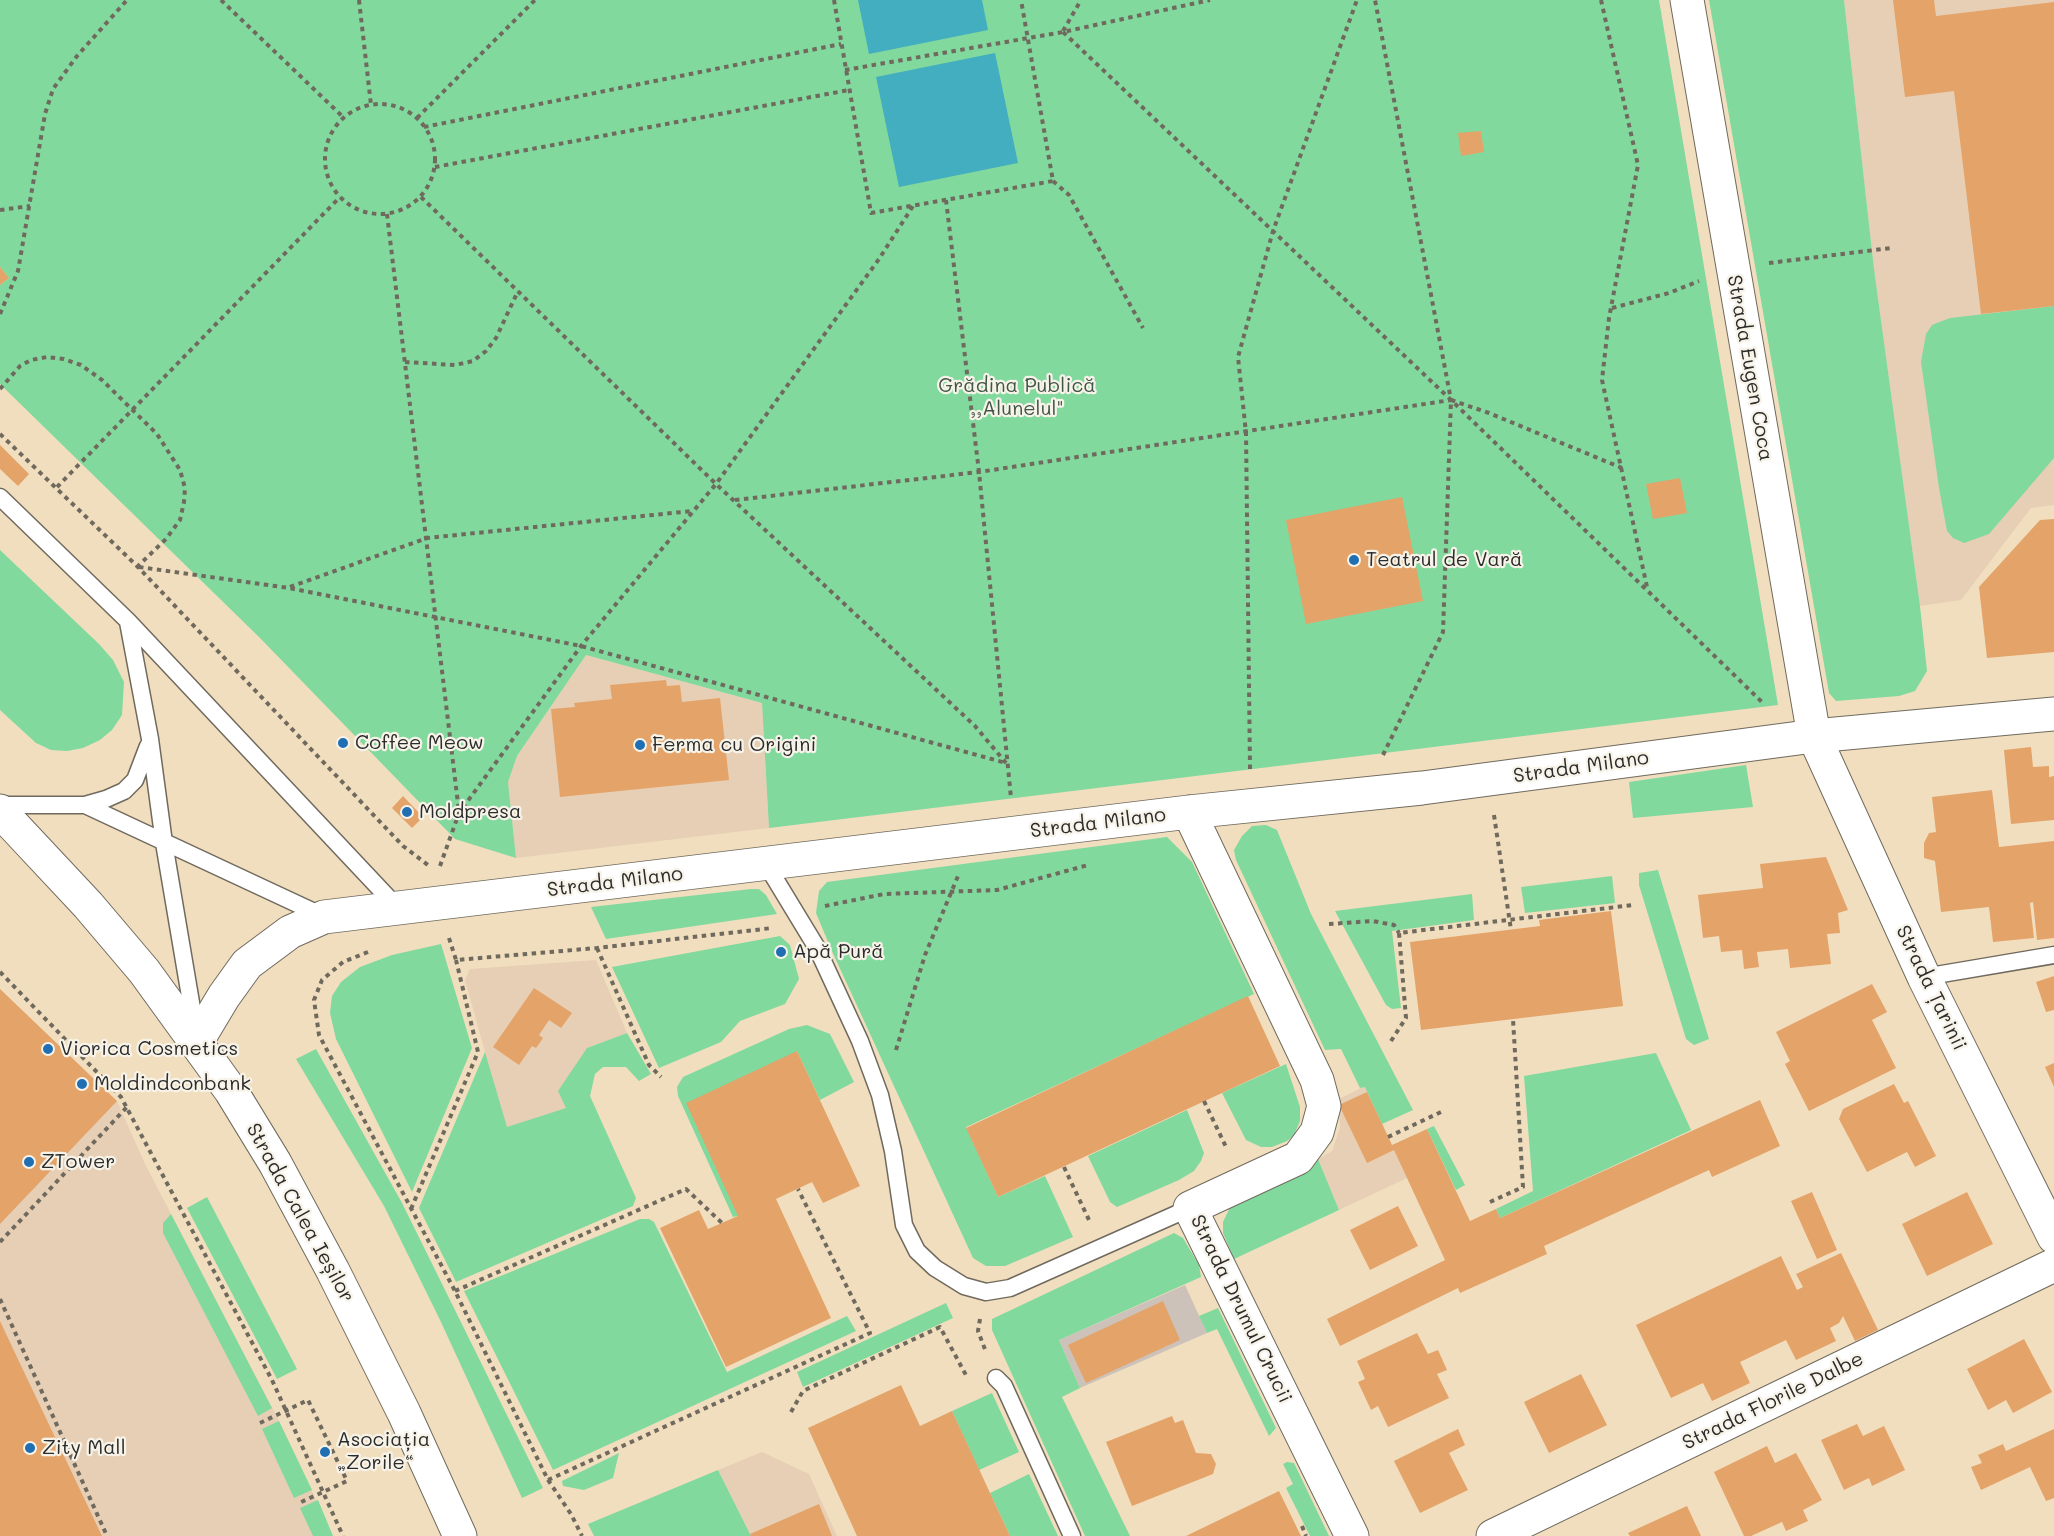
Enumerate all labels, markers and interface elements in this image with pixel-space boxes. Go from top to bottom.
street label: Strada Eugen Coca [1722,273,1778,463]
park label: Grădina Publică ,,Alunelul" [938,374,1096,421]
place label: Teatrul de Vară [1366,548,1522,572]
marker: Teatrul de Vară [1347,553,1361,567]
place label: Coffee Meow [355,731,484,755]
place label: Ferma cu Origini [652,733,816,757]
marker: Coffee Meow [336,736,350,750]
marker: Ferma cu Origini [633,738,647,752]
street label: Strada Milano [1512,746,1650,788]
place label: Moldpresa [419,800,521,824]
street label: Strada Milano [1029,803,1167,843]
marker: Moldpresa [400,805,414,819]
street label: Strada Milano [546,862,684,902]
street label: Strada Țarinii [1890,922,1972,1054]
place label: Apă Pură [793,940,884,964]
marker: Apă Pură [774,945,788,959]
place label: Viorica Cosmetics [60,1037,238,1061]
marker: Viorica Cosmetics [41,1042,55,1056]
place label: Moldindconbank [94,1072,251,1096]
marker: Moldindconbank [75,1077,89,1091]
street label: Strada Calea Ieșilor [241,1119,359,1307]
place label: ZTower [41,1150,115,1174]
marker: ZTower [22,1155,36,1169]
street label: Strada Drumul Crucii [1185,1211,1297,1407]
street label: Strada Florile Dalbe [1679,1347,1867,1455]
place label: Asociația „Zorile“ [337,1428,430,1475]
place label: Zity Mall [42,1436,126,1460]
marker: Zity Mall [23,1441,37,1455]
marker: Asociația „Zorile“ [318,1445,332,1459]

